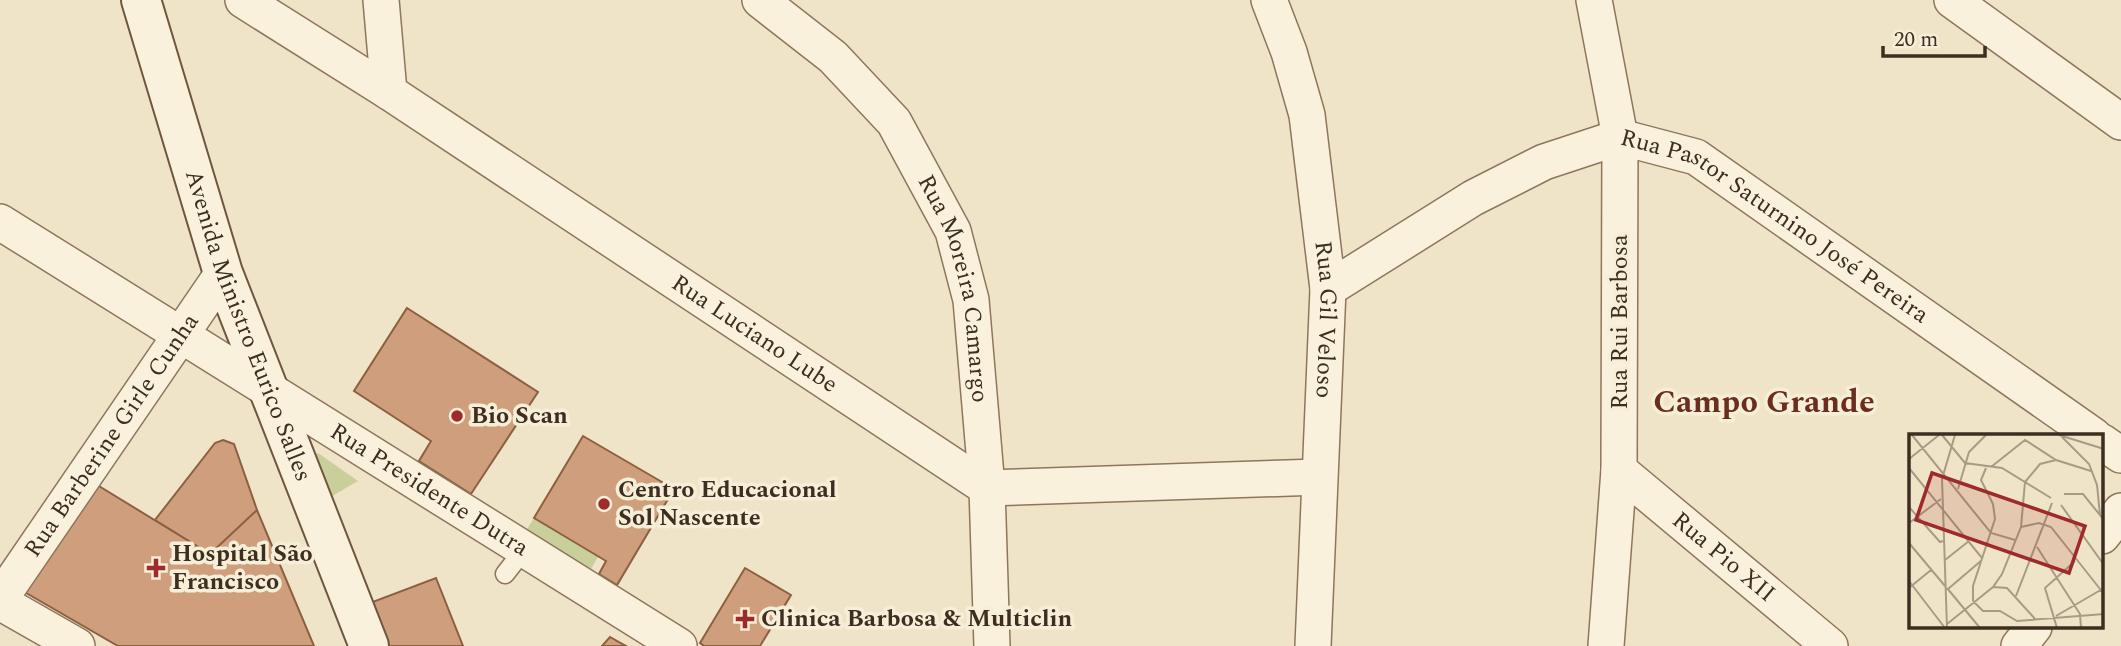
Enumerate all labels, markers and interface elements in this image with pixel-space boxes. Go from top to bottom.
scale bar [1883,14,1984,58]
text: 20 m [1894,24,1938,56]
street label: Rua Pastor Saturnino José Pereira [1617,120,1936,333]
street label: Avenida Ministro Eurico Salles [175,165,321,487]
street label: Rua Moreira Camargo [908,168,998,404]
street label: Rua Rui Barbosa [1602,234,1638,410]
street label: Rua Gil Veloso [1304,239,1346,399]
street label: Rua Luciano Lube [664,266,845,402]
street label: Rua Barberine Girle Cunha [15,306,208,565]
district label: Campo Grande [1653,378,1875,427]
place label: Bio Scan [471,398,568,434]
marker: Bio Scan [449,408,465,424]
street label: Rua Presidente Dutra [323,414,536,566]
inset map [1909,434,2104,628]
place label: Centro Educacional Sol Nascente [618,472,837,536]
marker: Centro Educacional Sol Nascente [596,496,612,512]
street label: Rua Pio XII [1664,503,1783,611]
place label: Hospital São Francisco [172,536,313,600]
marker: Hospital São Francisco [146,558,166,578]
place label: Clinica Barbosa & Multiclin [761,601,1072,637]
marker: Clinica Barbosa & Multiclin [735,609,755,629]

